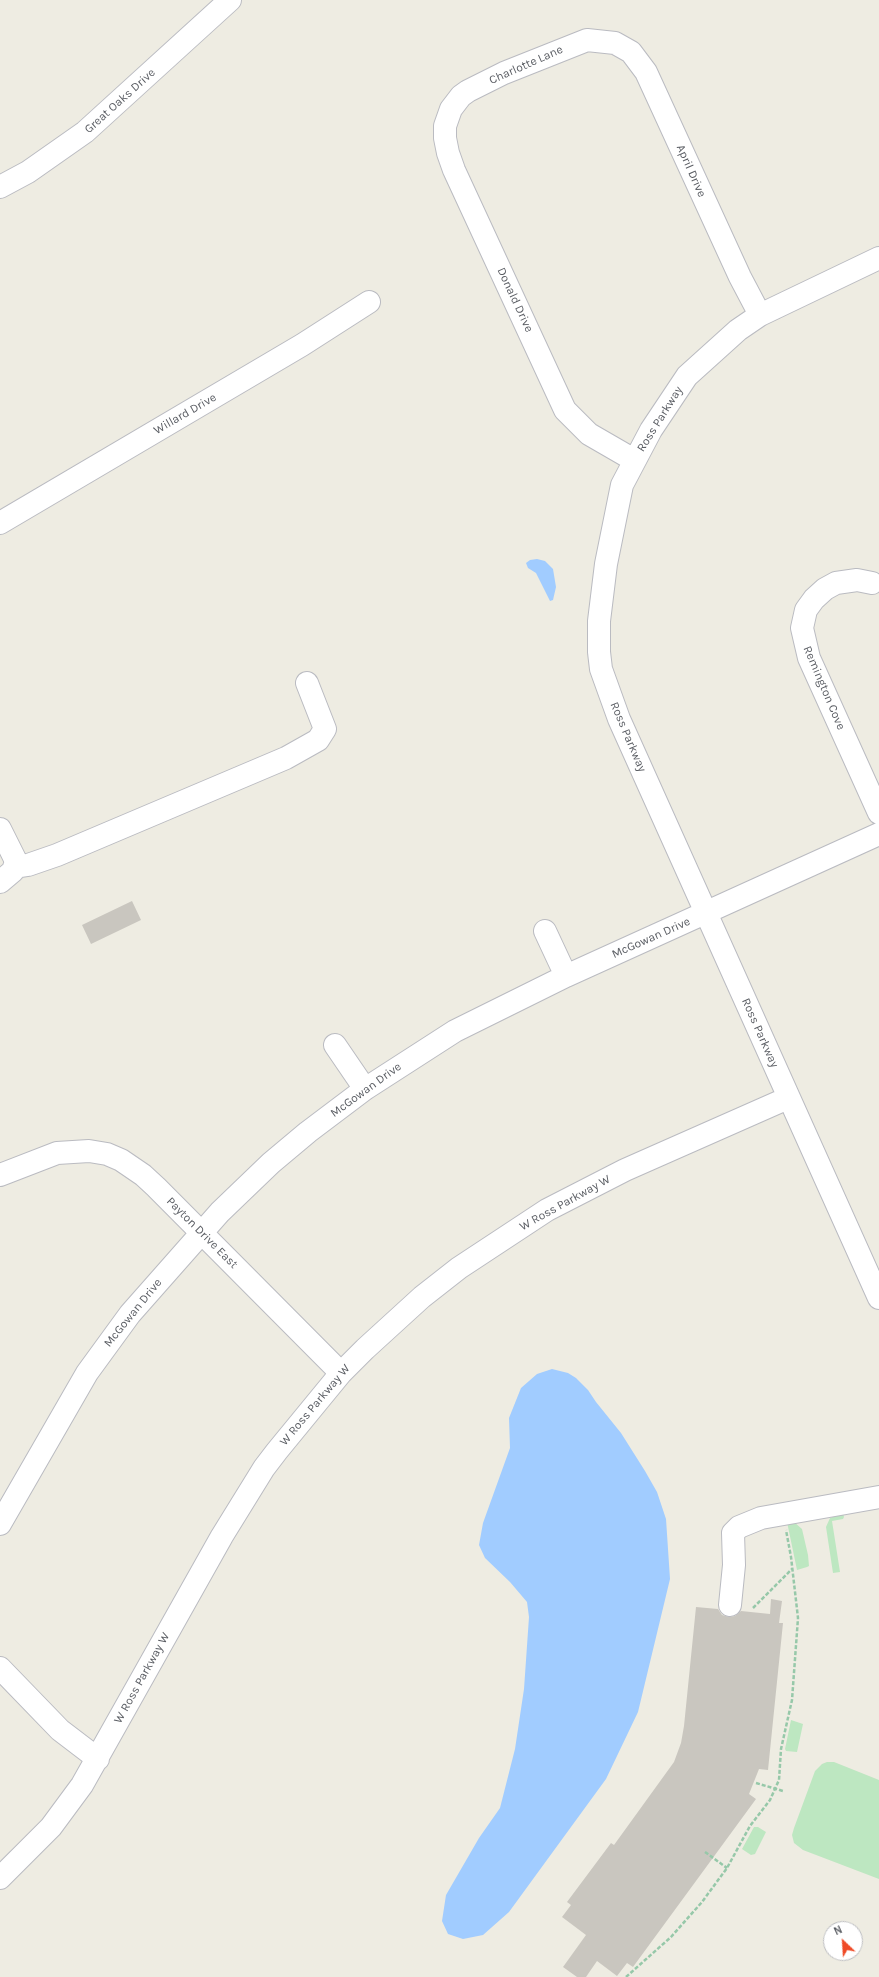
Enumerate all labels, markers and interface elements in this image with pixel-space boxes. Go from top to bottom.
street label: Charlotte Lane [487,42,565,88]
street label: Great Oaks Drive [82,65,158,137]
street label: April Drive [673,142,709,200]
street label: Donald Drive [494,265,536,335]
street label: Ross Parkway [634,384,686,454]
street label: Willard Drive [151,390,219,438]
street label: Remington Cove [800,644,848,732]
street label: Ross Parkway [607,700,649,774]
street label: McGowan Drive [610,914,692,962]
street label: Ross Parkway [738,996,782,1070]
street label: McGowan Drive [328,1059,404,1121]
street label: W Ross Parkway W [517,1172,613,1234]
street label: Payton Drive East [163,1194,241,1272]
street label: McGowan Drive [101,1276,165,1350]
street label: W Ross Parkway W [277,1361,353,1449]
street label: W Ross Parkway W [111,1630,173,1726]
north arrow [823,1921,863,1961]
text: N [832,1923,844,1938]

